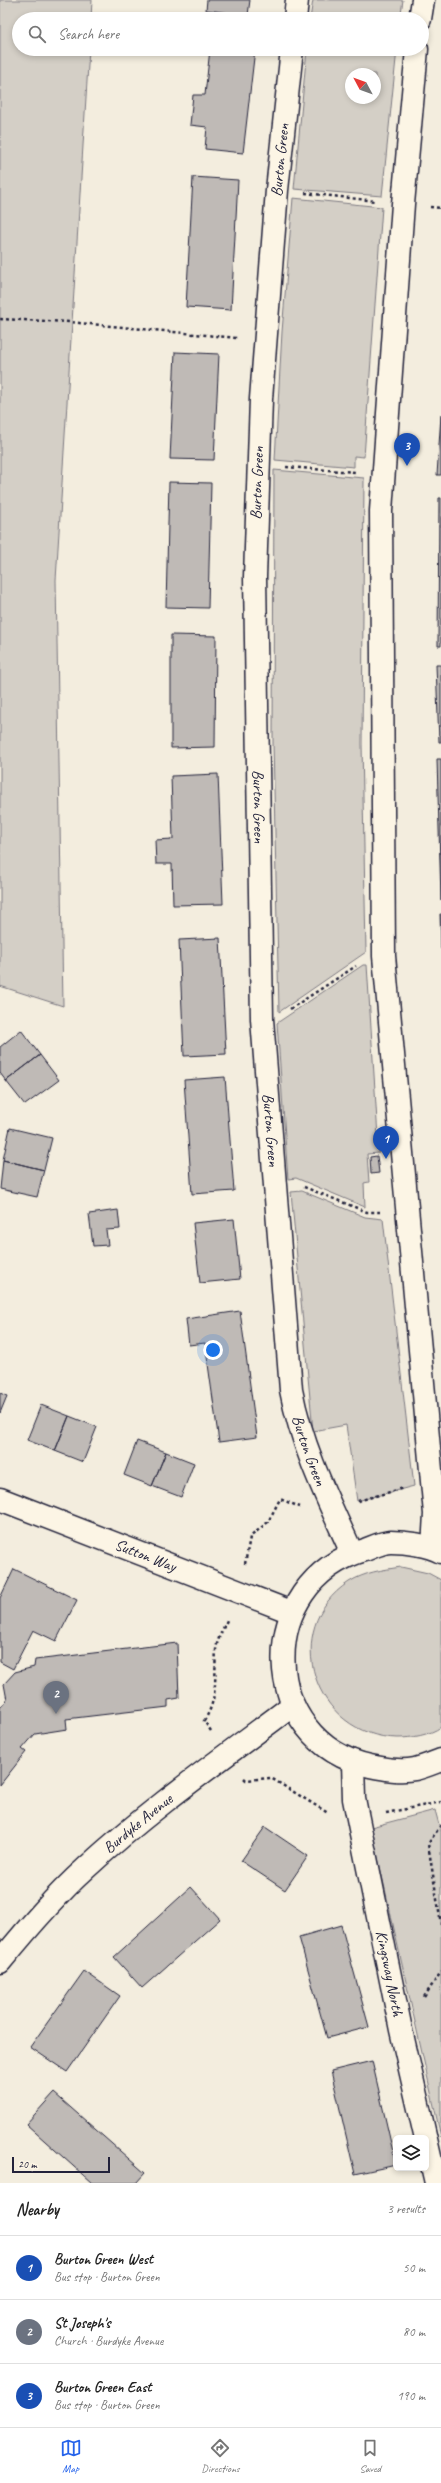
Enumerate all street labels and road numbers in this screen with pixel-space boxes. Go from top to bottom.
street label: Burton Green [266,122,294,197]
street label: Burton Green [246,445,268,520]
street label: Burton Green [248,770,269,844]
street label: Burton Green [258,1093,284,1168]
street label: Burton Green [287,1413,331,1490]
street label: Sutton Way [112,1535,180,1577]
street label: Burdyke Avenue [99,1788,178,1858]
street label: Kingsway North [371,1929,408,2019]

